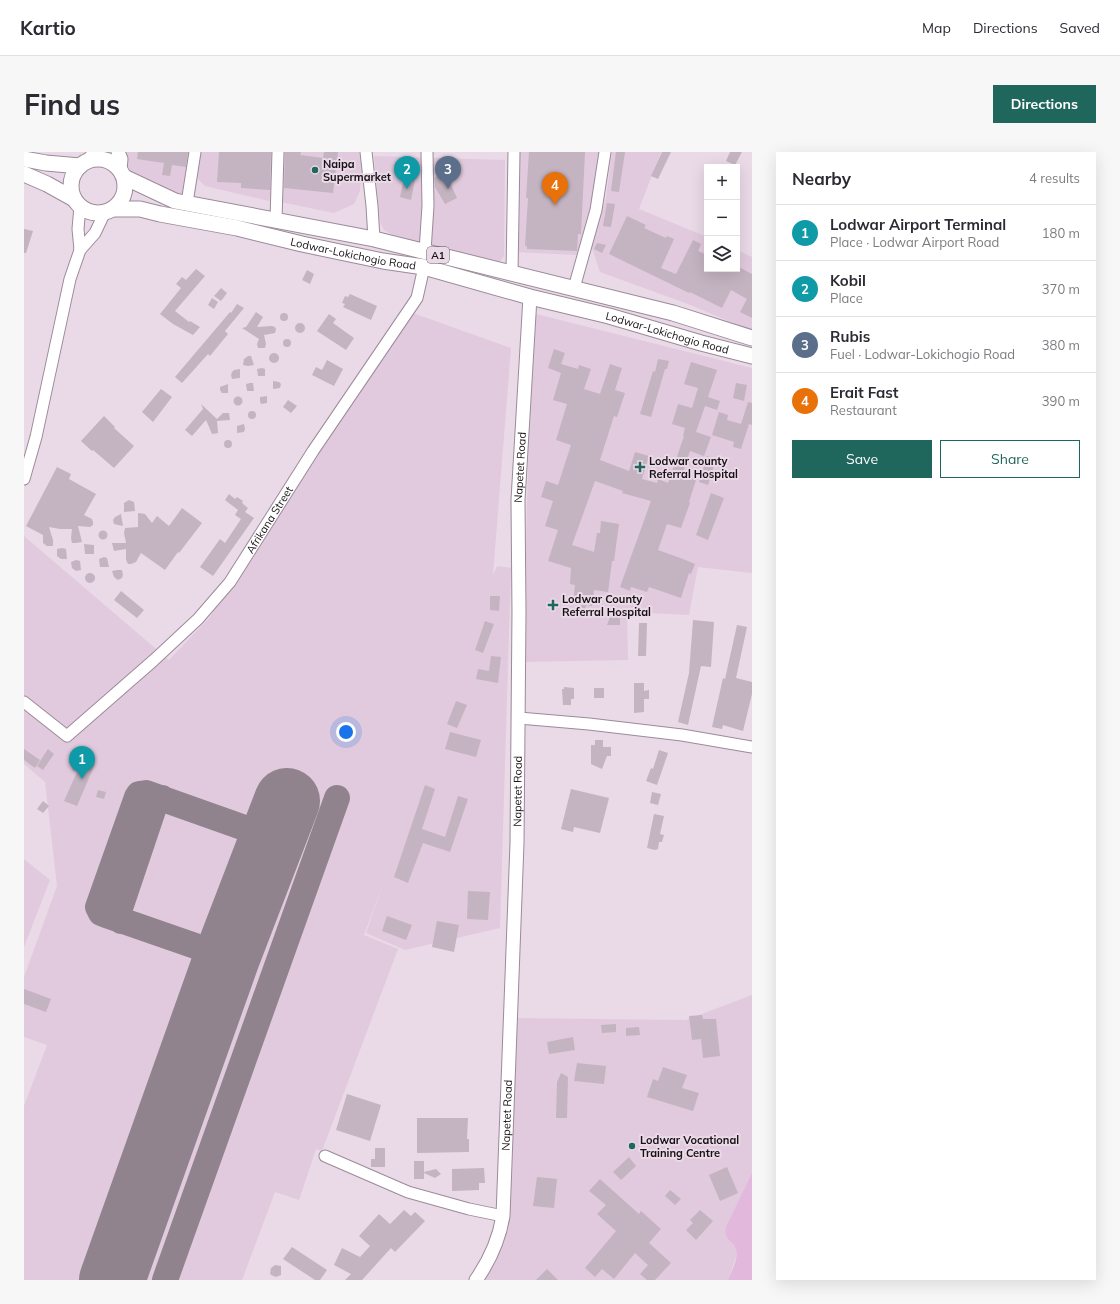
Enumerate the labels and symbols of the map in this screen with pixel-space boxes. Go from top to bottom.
pin: 2 [394,156,420,189]
pin: 3 [435,156,461,189]
place label: Naipa Supermarket [323,157,391,184]
marker: Naipa Supermarket [310,165,320,175]
pin: 4 [542,172,568,205]
street label: Lodwar-Lokichogio Road [289,234,417,273]
road number: A1 [427,247,449,263]
street label: Lodwar-Lokichogio Road [604,308,730,357]
street label: Napetet Road [511,432,529,503]
place label: Lodwar county Referral Hospital [649,454,738,481]
marker: Lodwar county Referral Hospital [634,461,646,473]
street label: Afrikana Street [243,483,296,556]
place label: Lodwar County Referral Hospital [562,592,651,619]
marker: Lodwar County Referral Hospital [547,599,559,611]
your location [336,722,356,742]
pin: 1 [69,746,95,779]
street label: Napetet Road [510,756,525,827]
street label: Napetet Road [498,1079,515,1151]
place label: Lodwar Vocational Training Centre [640,1133,739,1160]
marker: Lodwar Vocational Training Centre [627,1141,637,1151]

